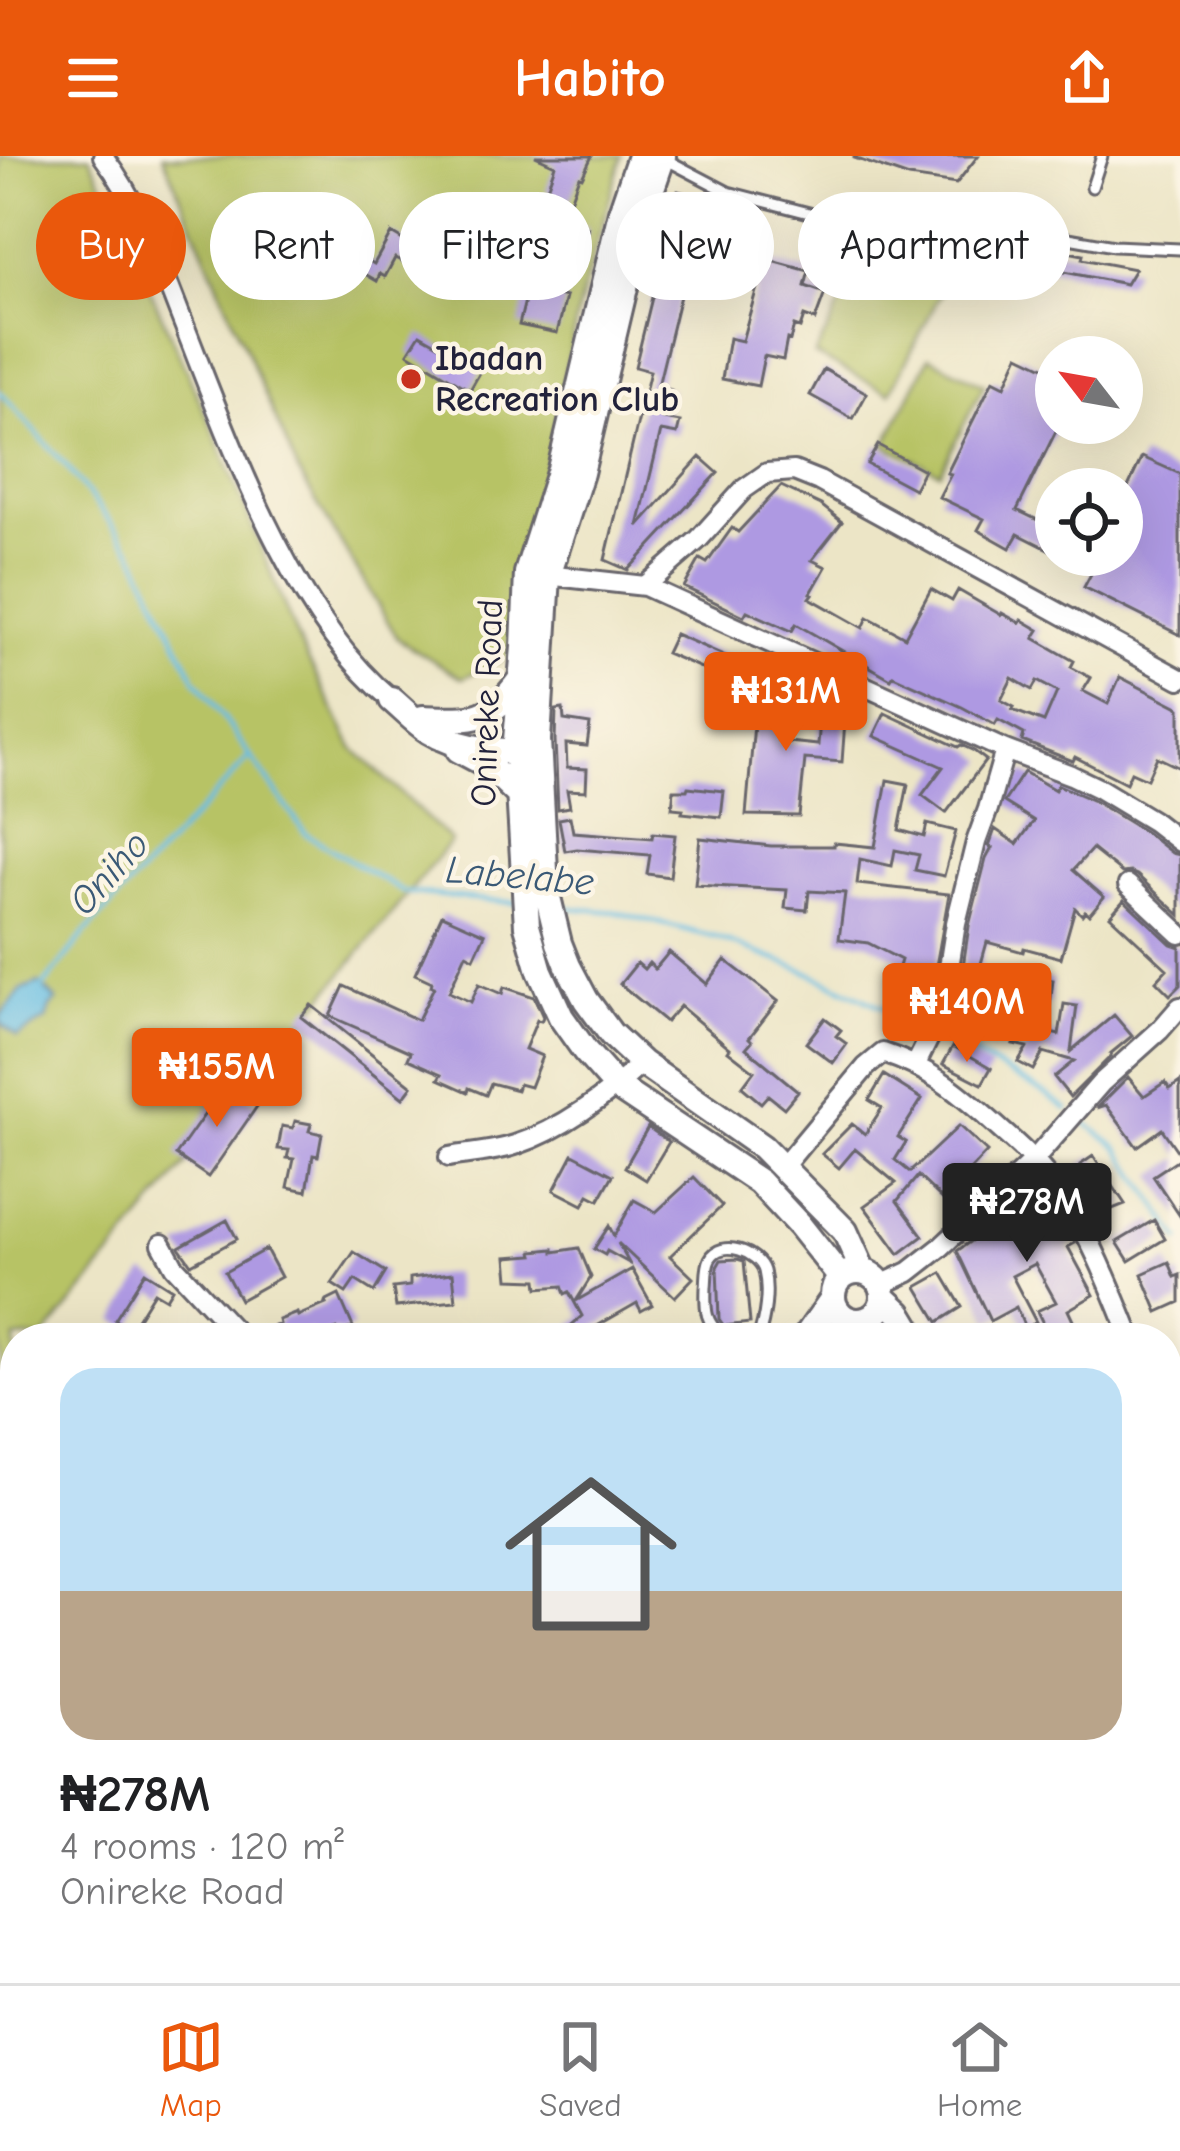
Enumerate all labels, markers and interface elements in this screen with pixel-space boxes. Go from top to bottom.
icon: menu [60,45,126,111]
icon: share [1054,45,1120,111]
text: Habito [514,47,666,110]
chip: Buy [36,192,186,300]
chip: Rent [210,192,375,300]
chip: Filters [399,192,592,300]
chip: New [616,192,774,300]
chip: Apartment [798,192,1070,300]
north arrow [1035,336,1143,444]
map controls [1035,336,1143,576]
place label: Ibadan Recreation Club [435,338,679,420]
marker: Ibadan Recreation Club [398,366,424,392]
button: locate [1035,468,1143,576]
street label: Onireke Road [463,599,511,807]
pin: ₦131M [702,652,870,754]
text: ₦131M [731,668,841,713]
water label: Oniho [60,822,158,924]
water label: Labelabe [444,847,596,905]
pin: ₦140M [883,963,1051,1065]
text: ₦140M [909,979,1025,1024]
pin: ₦155M [133,1028,301,1130]
text: ₦155M [159,1044,275,1089]
pin: ₦278M [943,1163,1111,1265]
text: ₦278M [970,1179,1084,1224]
icon: home [483,1446,699,1662]
text: ₦278M [60,1765,210,1824]
text: 4 rooms · 120 m² [60,1824,344,1869]
text: Onireke Road [60,1869,285,1914]
tab: Map [158,2014,224,2124]
tab: Saved [539,2014,622,2124]
tab: Home [937,2014,1022,2124]

